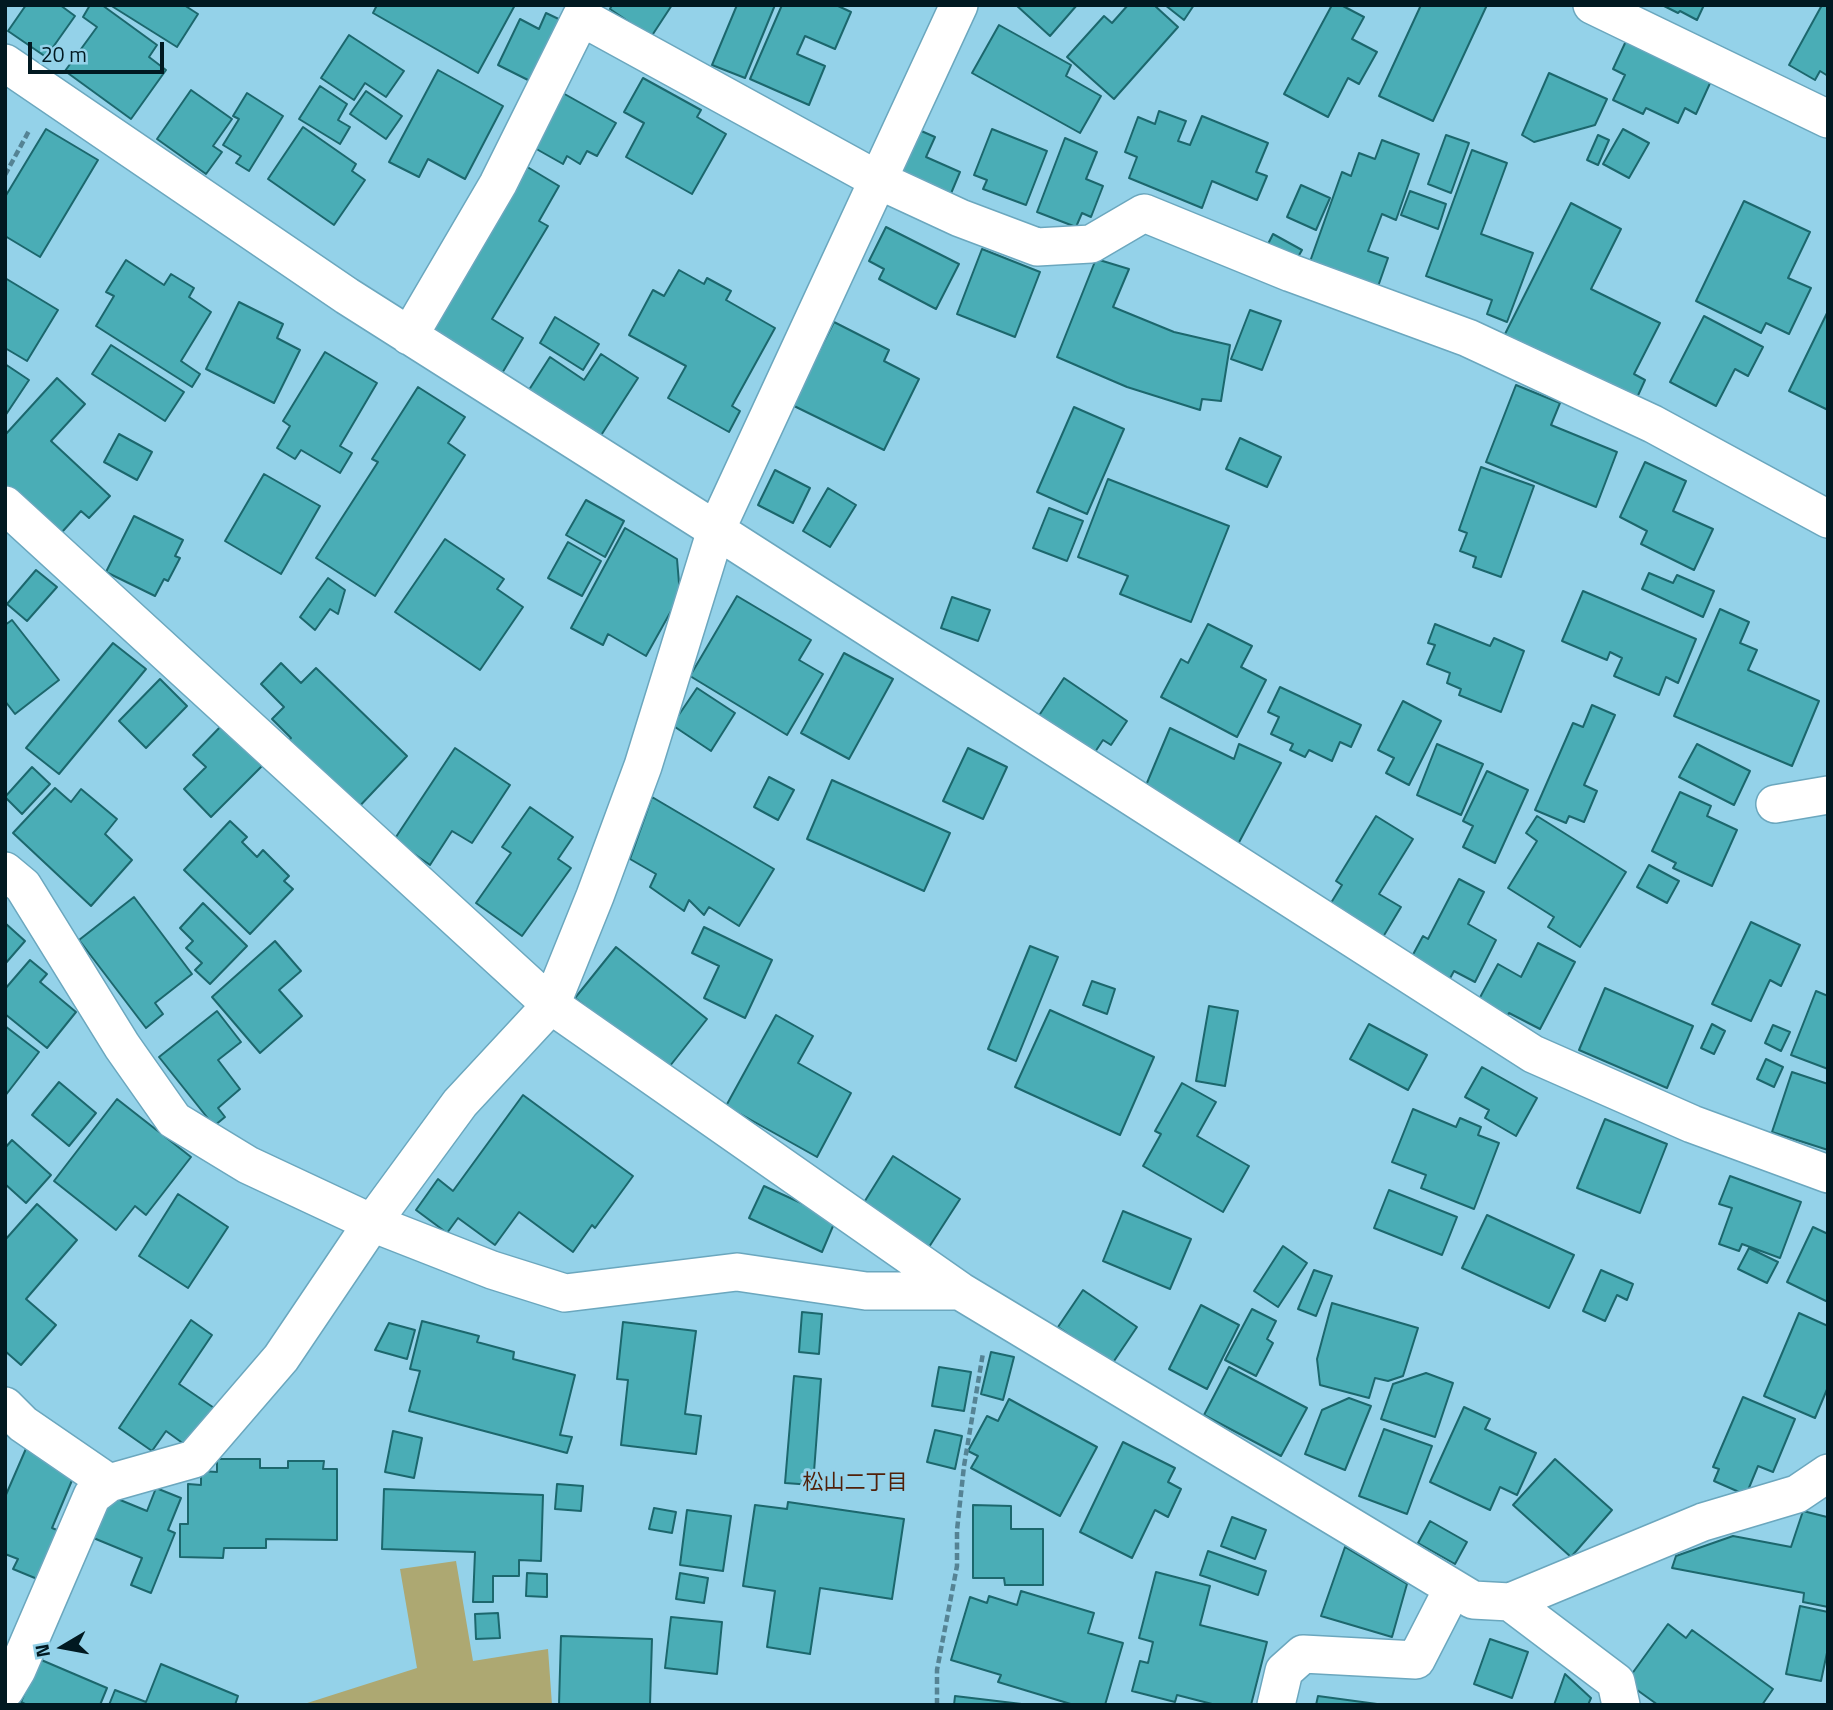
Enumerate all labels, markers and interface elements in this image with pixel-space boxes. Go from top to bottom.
scale bar [32,28,168,72]
text: 20 m [41,38,87,70]
district label: 松山二丁目 [803,1471,907,1497]
north arrow [28,1612,98,1682]
text: N [26,1642,57,1660]

